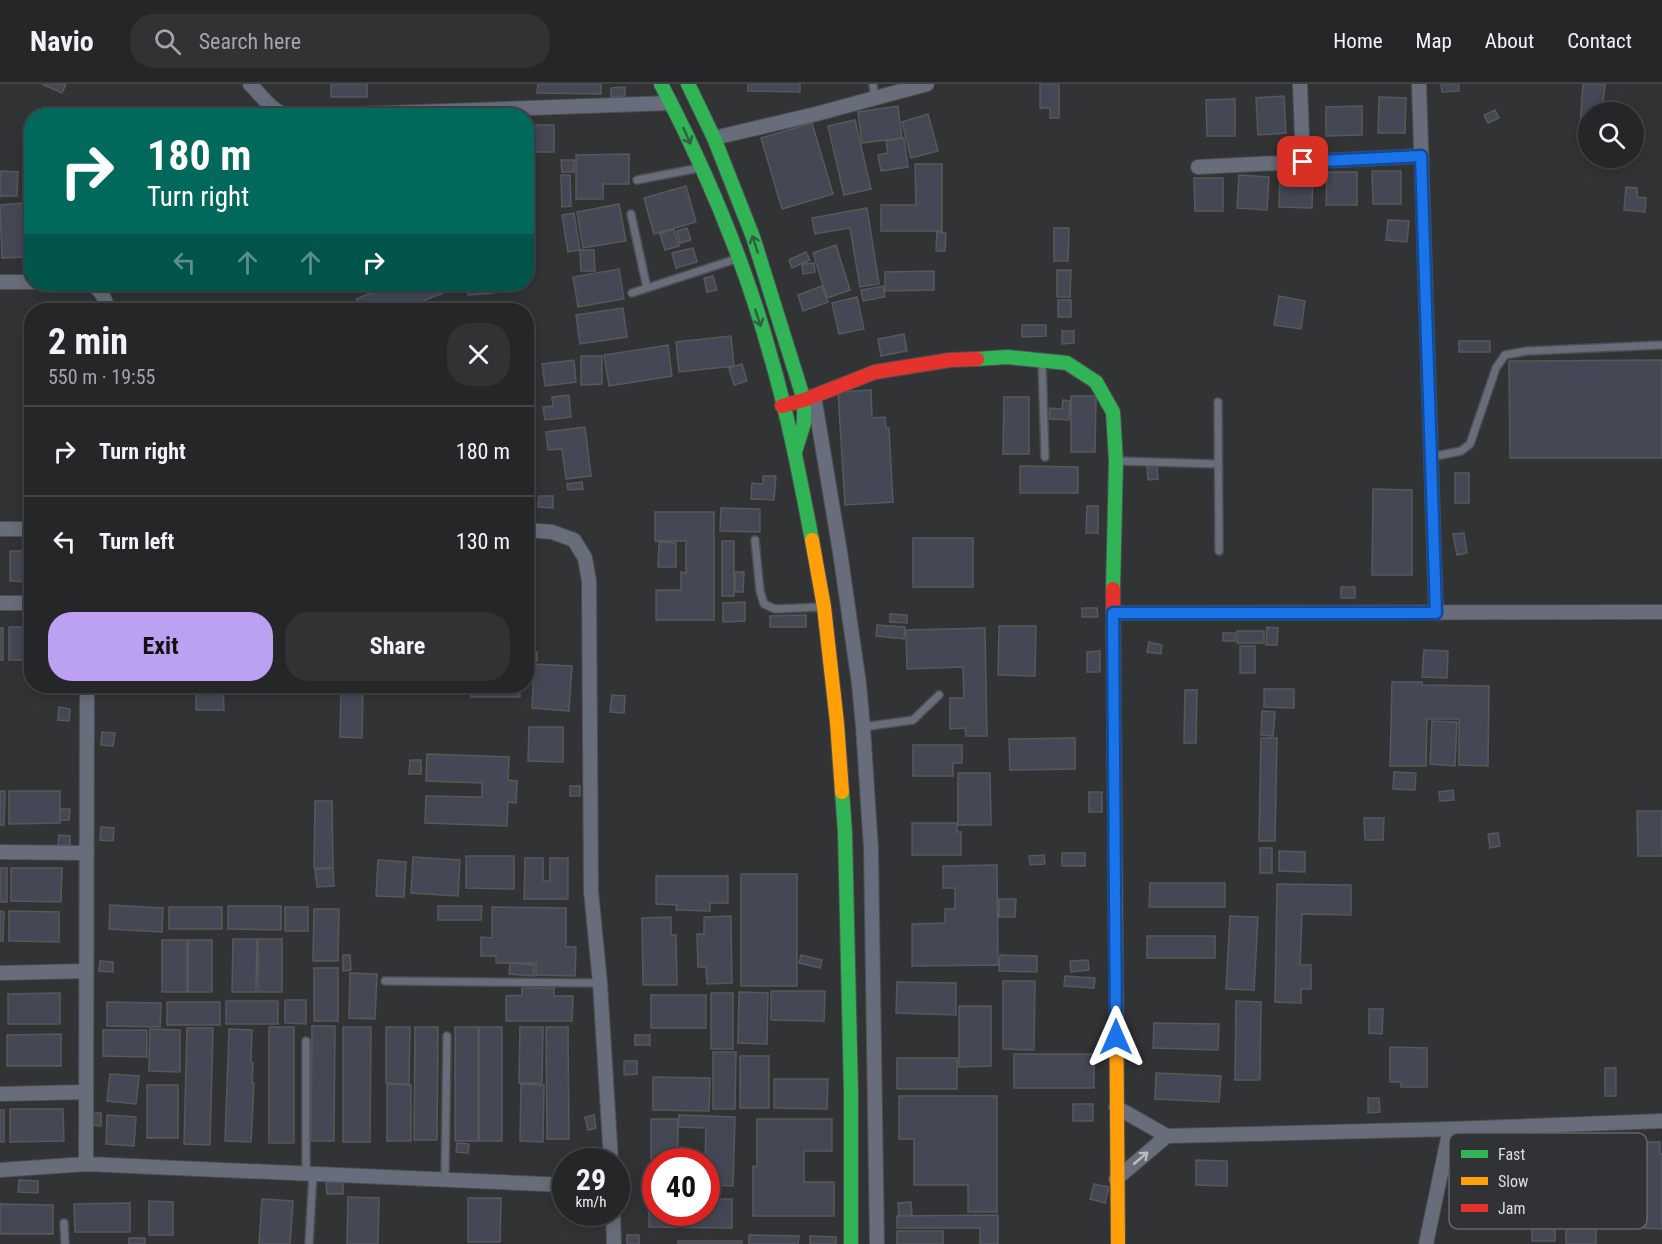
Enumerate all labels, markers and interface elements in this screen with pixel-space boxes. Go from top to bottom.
search box [130,14,550,68]
text: Navio [30,25,94,58]
icon: search [151,25,184,58]
text: Search here [199,29,301,54]
text: Home [1333,29,1383,53]
text: Map [1416,29,1452,53]
text: About [1485,29,1534,53]
text: Contact [1567,29,1632,53]
map controls [1578,102,1644,168]
button: search [1578,102,1644,168]
one-way arrow [682,127,694,145]
text: 180 m [147,131,252,180]
icon: right [48,132,126,210]
pin [1277,136,1328,187]
icon: arrive [1286,145,1319,178]
text: Turn right [147,181,249,213]
one-way arrow [749,235,760,254]
icon: left [168,246,201,279]
icon: ahead [231,246,264,279]
icon: ahead [294,246,327,279]
icon: right [357,246,390,279]
one-way arrow [753,308,764,327]
text: 2 min [48,321,128,363]
button: close [447,323,510,386]
text: 550 m · 19:55 [48,365,155,389]
icon: right [48,435,81,468]
text: Turn right [99,439,186,464]
text: 180 m [456,439,510,464]
icon: left [48,525,81,558]
text: Turn left [99,529,174,554]
text: 130 m [456,529,510,554]
button: Exit [48,612,273,681]
button: Share [285,612,510,681]
position arrow [1084,1005,1148,1069]
legend [1449,1133,1647,1229]
text: Fast [1498,1145,1525,1164]
speed limit sign: 40 [642,1148,720,1226]
one-way arrow [1133,1151,1149,1164]
text: 29 [576,1162,606,1197]
text: Slow [1498,1172,1528,1191]
text: km/h [576,1193,606,1211]
text: Jam [1498,1199,1525,1218]

